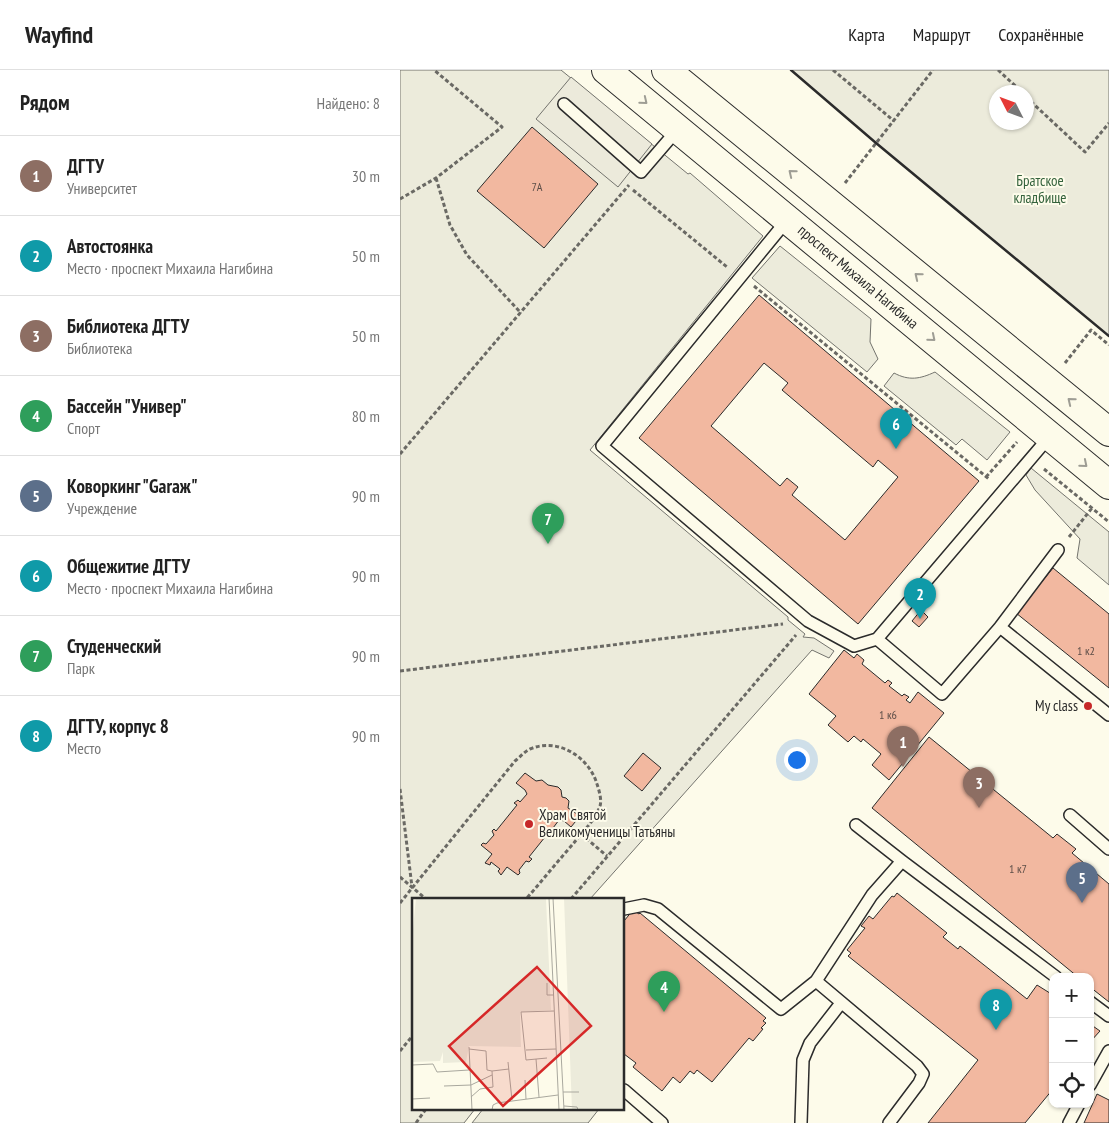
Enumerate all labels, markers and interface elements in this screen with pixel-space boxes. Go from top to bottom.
text: Wayfind [25,19,93,50]
text: Карта [848,23,885,46]
text: Маршрут [913,23,970,46]
text: Сохранённые [998,23,1084,46]
north arrow [989,85,1034,130]
text: Рядом [20,89,70,116]
text: Найдено: 8 [317,93,380,113]
one-way arrow [638,95,647,104]
text: ДГТУ [67,154,104,178]
text: 1 [32,166,40,186]
text: 30 m [352,166,380,186]
one-way arrow [789,170,798,179]
park label: Братское кладбище [1013,171,1067,207]
text: Университет [67,178,137,198]
house number: 7А [531,179,543,194]
street label: проспект Михаила Нагибина [794,221,923,333]
text: Автостоянка [67,234,153,258]
text: 2 [32,246,40,266]
text: 50 m [352,246,380,266]
text: Место · проспект Михаила Нагибина [67,258,273,278]
one-way arrow [915,273,924,282]
text: Библиотека ДГТУ [67,314,189,338]
text: 3 [32,326,40,346]
text: 50 m [352,326,380,346]
one-way arrow [926,332,935,341]
text: Библиотека [67,338,132,358]
text: Бассейн "Универ" [67,394,187,418]
one-way arrow [1068,398,1077,406]
text: 4 [32,406,40,426]
text: 80 m [352,406,380,426]
pin: 6 [880,408,912,449]
text: Спорт [67,418,100,438]
one-way arrow [1078,458,1087,467]
text: Коворкинг "Gаraж" [67,474,198,498]
text: 5 [32,486,40,506]
text: 90 m [352,486,380,506]
text: Учреждение [67,498,137,518]
pin: 7 [532,503,564,544]
text: Общежитие ДГТУ [67,554,190,578]
text: 6 [32,566,40,586]
text: 90 m [352,566,380,586]
text: Место · проспект Михаила Нагибина [67,578,273,598]
pin: 2 [904,578,936,619]
text: Студенческий [67,634,161,658]
house number: 1 к2 [1077,643,1095,658]
text: 7 [32,646,40,666]
text: 90 m [352,646,380,666]
text: Парк [67,658,95,678]
place label: My class [1035,696,1078,715]
marker: My class [1082,700,1094,712]
house number: 1 к6 [879,707,897,722]
text: ДГТУ, корпус 8 [67,714,169,738]
text: 8 [32,726,40,746]
text: 90 m [352,726,380,746]
pin: 1 [887,726,919,767]
text: Место [67,738,101,758]
your location [784,747,810,773]
pin: 3 [963,767,995,808]
place label: Храм Святой Великомученицы Татьяны [539,805,675,841]
marker: Храм Святой Великомученицы Татьяны [523,818,535,830]
house number: 1 к7 [1009,861,1027,876]
pin: 5 [1066,862,1098,903]
inset map [412,898,625,1110]
pin: 4 [648,971,680,1012]
map controls [1049,973,1094,1108]
button: + [1049,973,1094,1018]
pin: 8 [980,989,1012,1030]
button: − [1049,1018,1094,1063]
button: locate [1049,1063,1094,1108]

